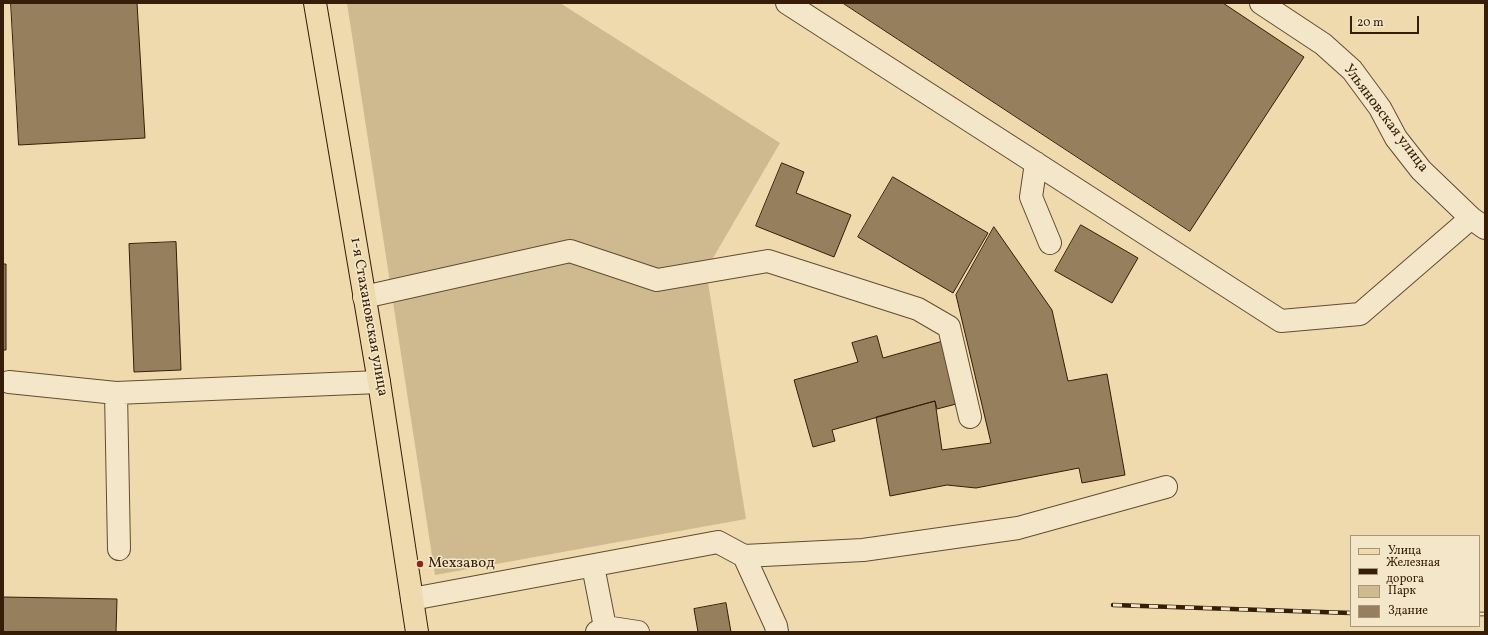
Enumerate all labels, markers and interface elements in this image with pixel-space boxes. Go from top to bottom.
scale bar [1352,8,1421,34]
text: 20 m [1357,15,1384,31]
street label: Ульяновская улица [1338,61,1432,177]
street label: 1-я Стахановская улица [345,236,391,398]
legend [1350,535,1480,627]
text: Улица [1388,543,1421,559]
place label: Мехзавод [428,555,495,573]
text: Железная дорога [1386,555,1440,587]
marker: Мехзавод [415,559,425,569]
text: Парк [1388,583,1416,599]
text: Здание [1388,603,1428,619]

